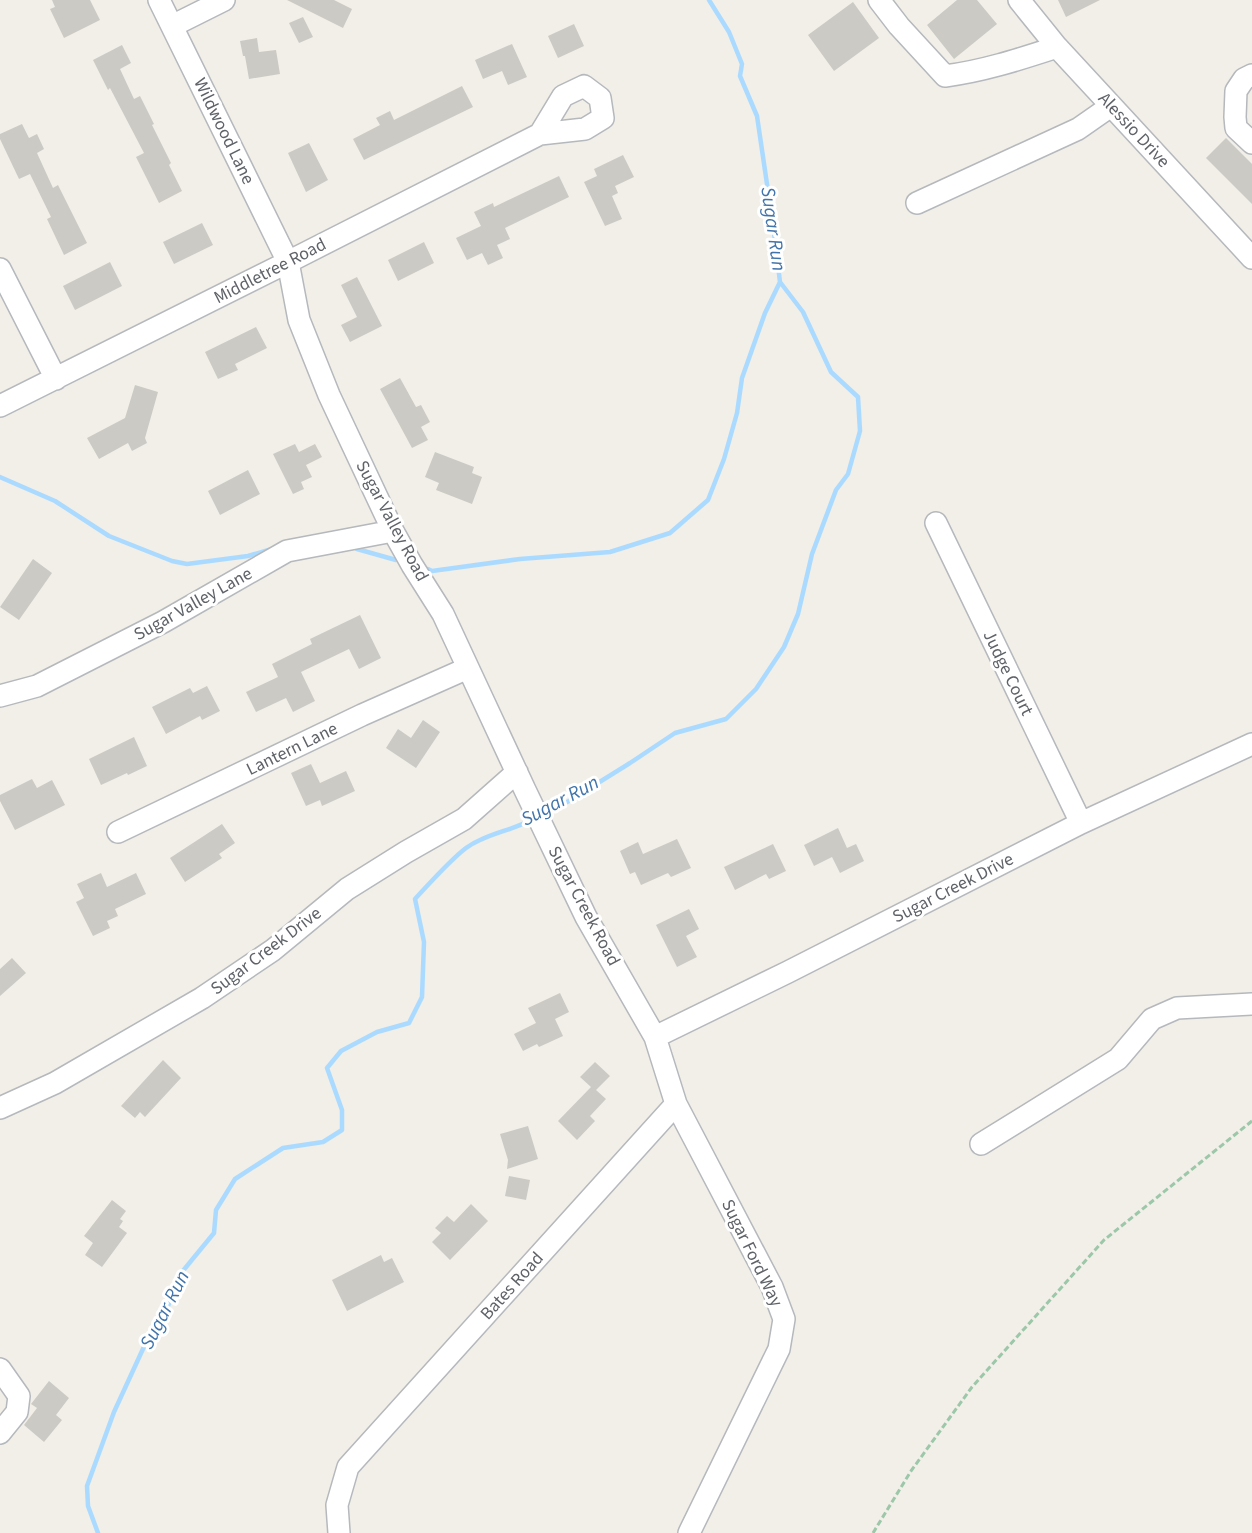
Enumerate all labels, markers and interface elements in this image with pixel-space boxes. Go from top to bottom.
street label: Wildwood Lane [187,74,261,189]
street label: Alessio Drive [1092,87,1176,173]
water label: Sugar Run [753,185,793,273]
street label: Middletree Road [209,232,331,310]
street label: Sugar Valley Road [350,456,434,586]
street label: Sugar Valley Lane [129,561,257,647]
street label: Judge Court [977,626,1039,720]
street label: Lantern Lane [242,716,342,782]
water label: Sugar Run [516,769,604,833]
street label: Sugar Creek Road [542,842,626,970]
street label: Sugar Creek Drive [888,847,1018,929]
street label: Sugar Creek Drive [205,901,327,1001]
street label: Sugar Ford Way [715,1195,789,1311]
street label: Bates Road [475,1246,549,1326]
water label: Sugar Run [133,1266,197,1354]

